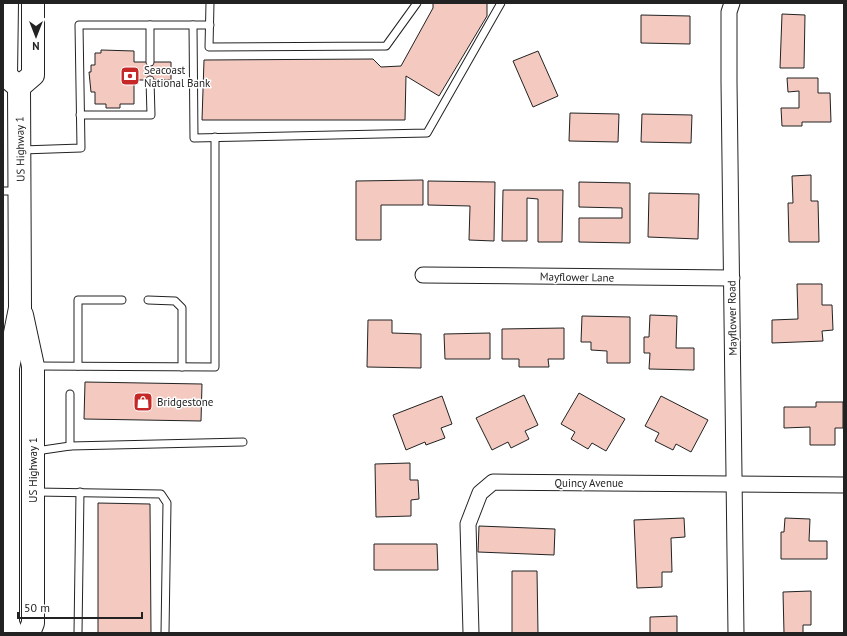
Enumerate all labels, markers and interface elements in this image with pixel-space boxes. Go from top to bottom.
north arrow [16,16,56,56]
text: N [32,39,40,53]
place label: Seacoast National Bank [144,63,211,90]
bank icon: Seacoast National Bank [119,65,141,87]
street label: US Highway 1 [12,116,28,182]
street label: Mayflower Lane [540,269,615,285]
street label: Mayflower Road [724,280,740,356]
shop icon: Bridgestone [132,391,154,413]
place label: Bridgestone [157,395,214,409]
street label: US Highway 1 [26,437,40,503]
street label: Quincy Avenue [555,476,624,490]
scale bar [18,594,142,620]
text: 50 m [24,600,50,615]

